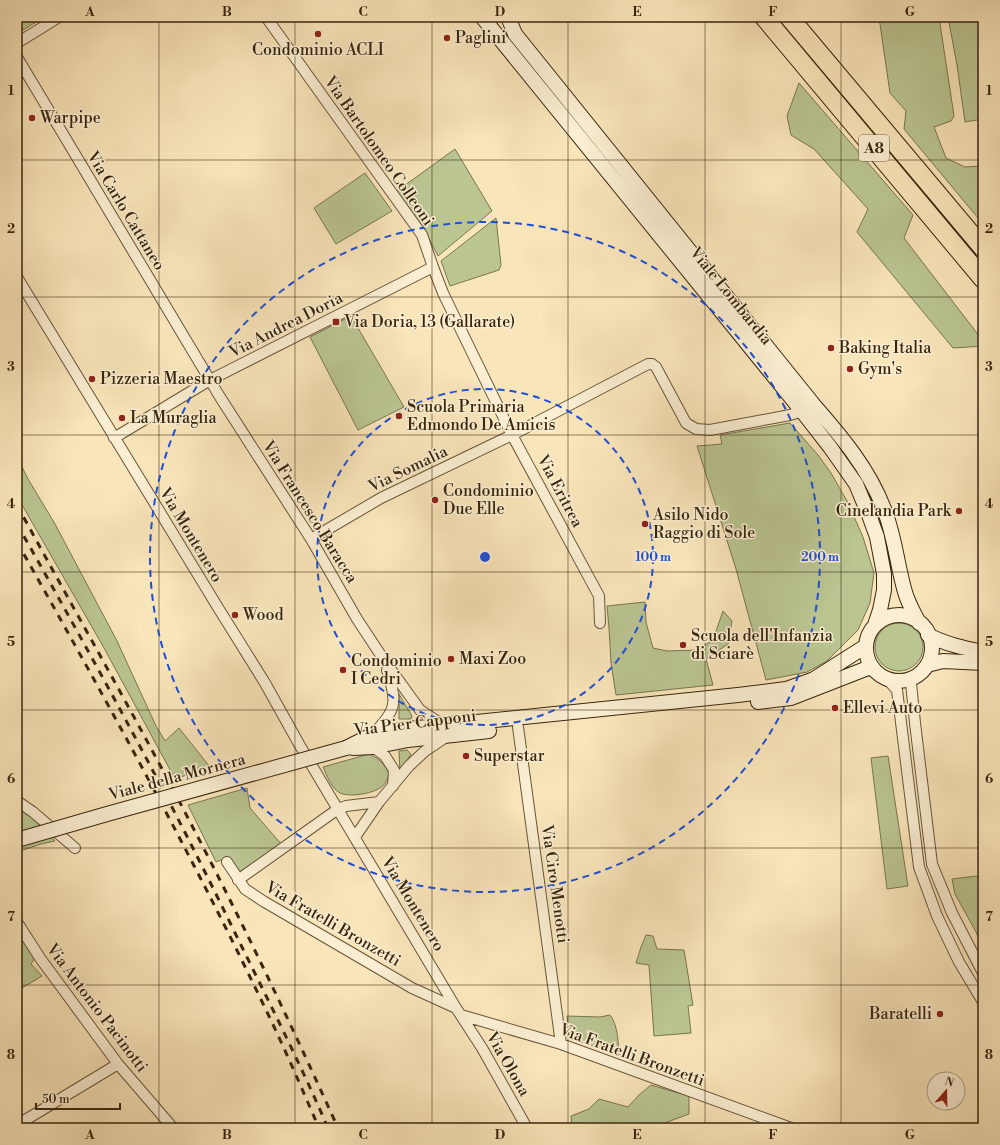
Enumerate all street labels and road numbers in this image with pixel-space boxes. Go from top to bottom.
street label: Via Bartolomeo Colleoni [319,72,438,230]
road number: A8 [859,135,889,161]
street label: Via Carlo Cattaneo [82,147,169,274]
street label: Viale Lombardia [685,242,777,350]
street label: Via Andrea Doria [225,287,347,363]
street label: Via Francesco Baracca [258,436,362,588]
street label: Via Somalia [364,441,452,497]
street label: Via Eritrea [532,450,588,531]
street label: Via Montenero [154,483,227,586]
street label: Via Pier Capponi [352,706,477,741]
street label: Viale della Mornera [105,749,249,805]
street label: Via Ciro Menotti [537,822,573,945]
street label: Via Montenero [376,852,449,955]
street label: Via Fratelli Bronzetti [261,877,404,971]
street label: Via Antonio Pacinotti [42,939,152,1076]
street label: Via Fratelli Bronzetti [556,1019,707,1091]
street label: Via Olona [481,1027,535,1101]

